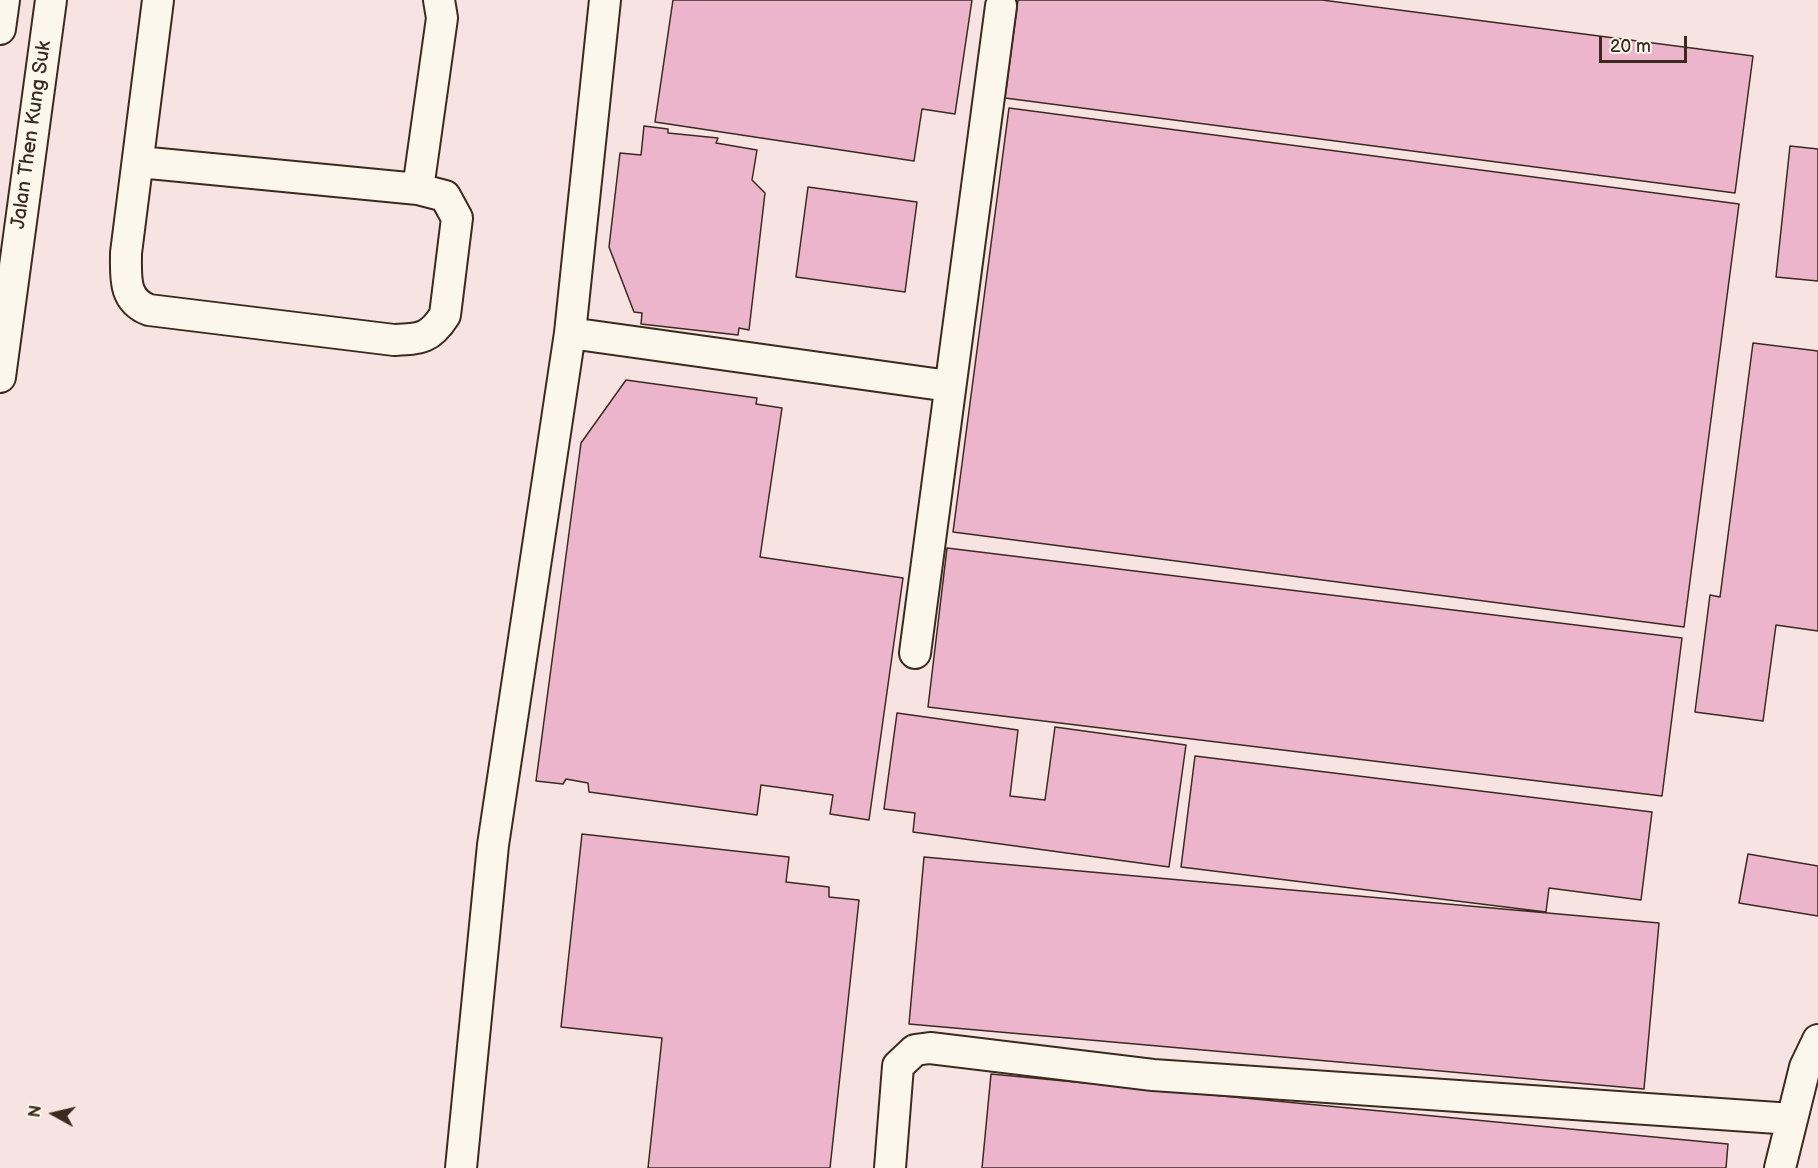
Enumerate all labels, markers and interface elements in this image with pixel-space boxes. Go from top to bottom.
scale bar [1602,24,1690,62]
text: 20 m [1610,36,1651,57]
street label: Jalan Then Kung Suk [7,39,57,231]
north arrow [24,1084,84,1144]
text: N [25,1104,46,1119]

